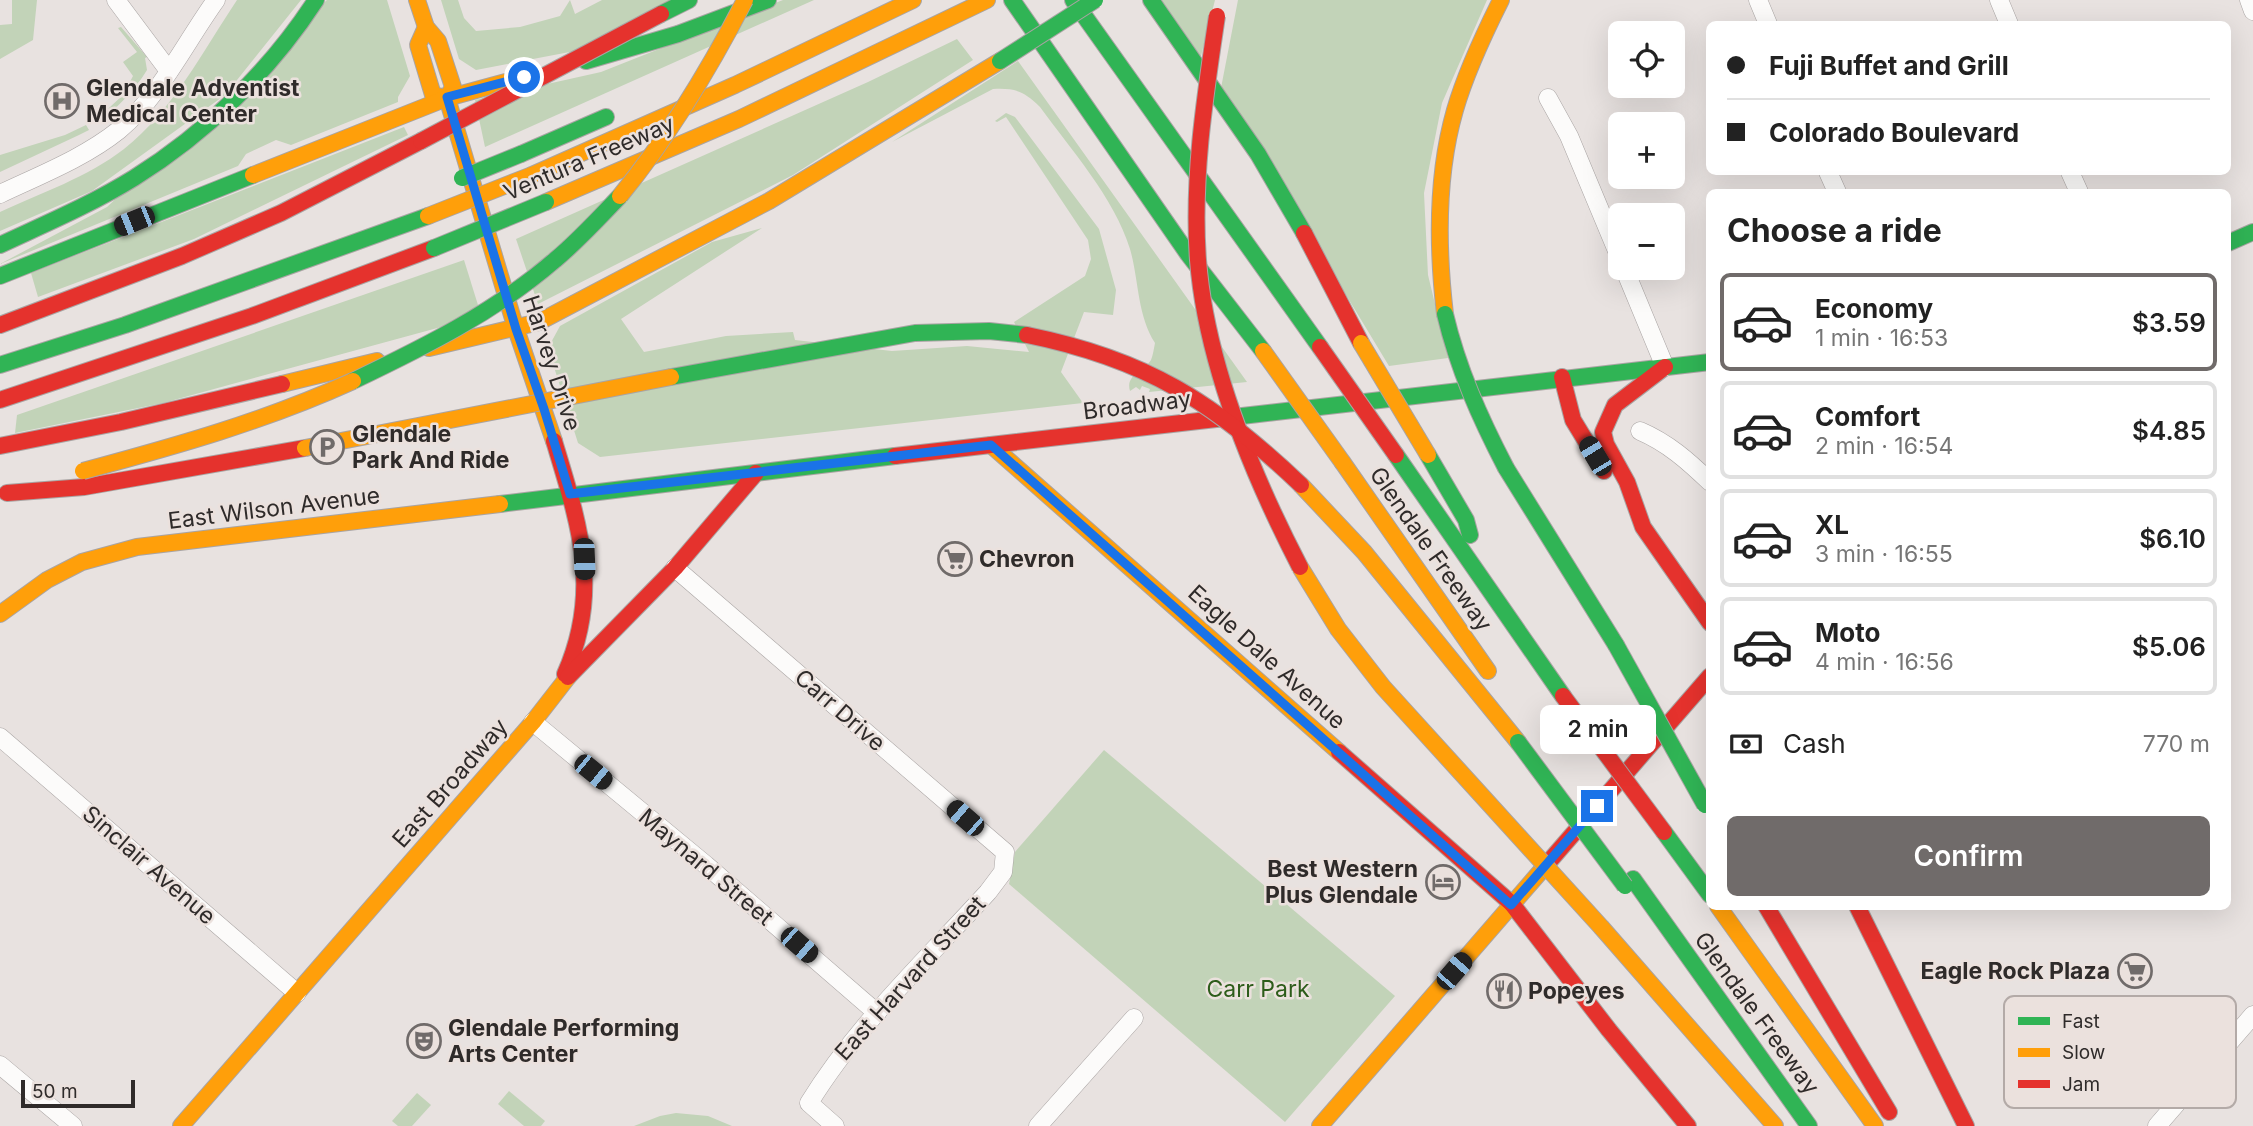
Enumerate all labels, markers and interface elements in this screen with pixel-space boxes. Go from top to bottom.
map controls [1608,21,1685,280]
button: locate [1608,21,1685,98]
text: Fuji Buffet and Grill [1769,50,2009,81]
route start [508,61,540,93]
place label: Glendale Adventist Medical Center [86,74,300,128]
hospital icon: Glendale Adventist Medical Center [43,82,81,120]
street label: Ventura Freeway [499,109,679,207]
button: + [1608,112,1685,189]
text: Colorado Boulevard [1769,117,2019,148]
car [111,203,158,239]
button: − [1608,203,1685,280]
text: Choose a ride [1727,211,1942,250]
icon: car [1731,291,1794,354]
street label: Harvey Drive [517,292,587,434]
text: Economy [1815,293,1933,324]
text: $3.59 [2132,307,2206,338]
text: 1 min · 16:53 [1815,324,1948,352]
street label: Broadway [1081,384,1193,426]
icon: car [1731,399,1794,462]
text: Comfort [1815,401,1920,432]
text: $4.85 [2132,415,2206,446]
place label: Glendale Park And Ride [352,420,509,474]
parking icon: Glendale Park And Ride [308,428,346,466]
text: 2 min · 16:54 [1815,432,1953,460]
car [1576,433,1615,479]
street label: Glendale Freeway [1364,461,1498,637]
street label: East Wilson Avenue [166,481,382,535]
icon: car [1731,507,1794,570]
text: XL [1815,509,1849,540]
text: $6.10 [2139,523,2206,554]
car [573,538,596,580]
supermarket icon: Chevron [936,540,974,578]
text: 3 min · 16:55 [1815,540,1953,568]
place label: Chevron [979,545,1075,573]
street label: Eagle Dale Avenue [1183,579,1351,735]
icon: car [1731,615,1794,678]
text: Moto [1815,617,1880,648]
text: $5.06 [2132,631,2206,662]
text: 4 min · 16:56 [1815,648,1954,676]
street label: Carr Drive [789,663,891,757]
callout: 2 min [1539,704,1655,754]
street label: East Broadway [386,713,514,853]
text: 2 min [1568,715,1628,743]
icon: cash [1727,725,1765,763]
text: Cash [1783,728,1846,759]
text: 770 m [2143,730,2210,758]
car [571,751,616,793]
route end [1581,790,1613,822]
car [943,796,988,840]
street label: Sinclair Avenue [77,800,221,930]
street label: Maynard Street [633,803,779,932]
button: Confirm [1727,816,2210,896]
place label: Best Western Plus Glendale [1265,855,1418,909]
hotel icon: Best Western Plus Glendale [1424,863,1462,901]
street label: East Harvard Street [829,890,991,1066]
car [777,923,822,967]
street label: Glendale Freeway [1689,926,1825,1100]
car [1433,948,1476,994]
supermarket icon: Eagle Rock Plaza [2116,952,2154,990]
place label: Eagle Rock Plaza [1920,957,2110,985]
restaurant icon: Popeyes [1485,972,1523,1010]
park label: Carr Park [1206,975,1310,1003]
place label: Popeyes [1528,977,1625,1005]
legend [2004,996,2236,1108]
text: Fast [2062,1010,2100,1033]
place label: Glendale Performing Arts Center [448,1014,679,1068]
theatre icon: Glendale Performing Arts Center [405,1022,443,1060]
text: Slow [2062,1041,2105,1064]
text: Jam [2062,1073,2100,1096]
scale bar [21,1077,135,1109]
text: 50 m [32,1080,78,1103]

